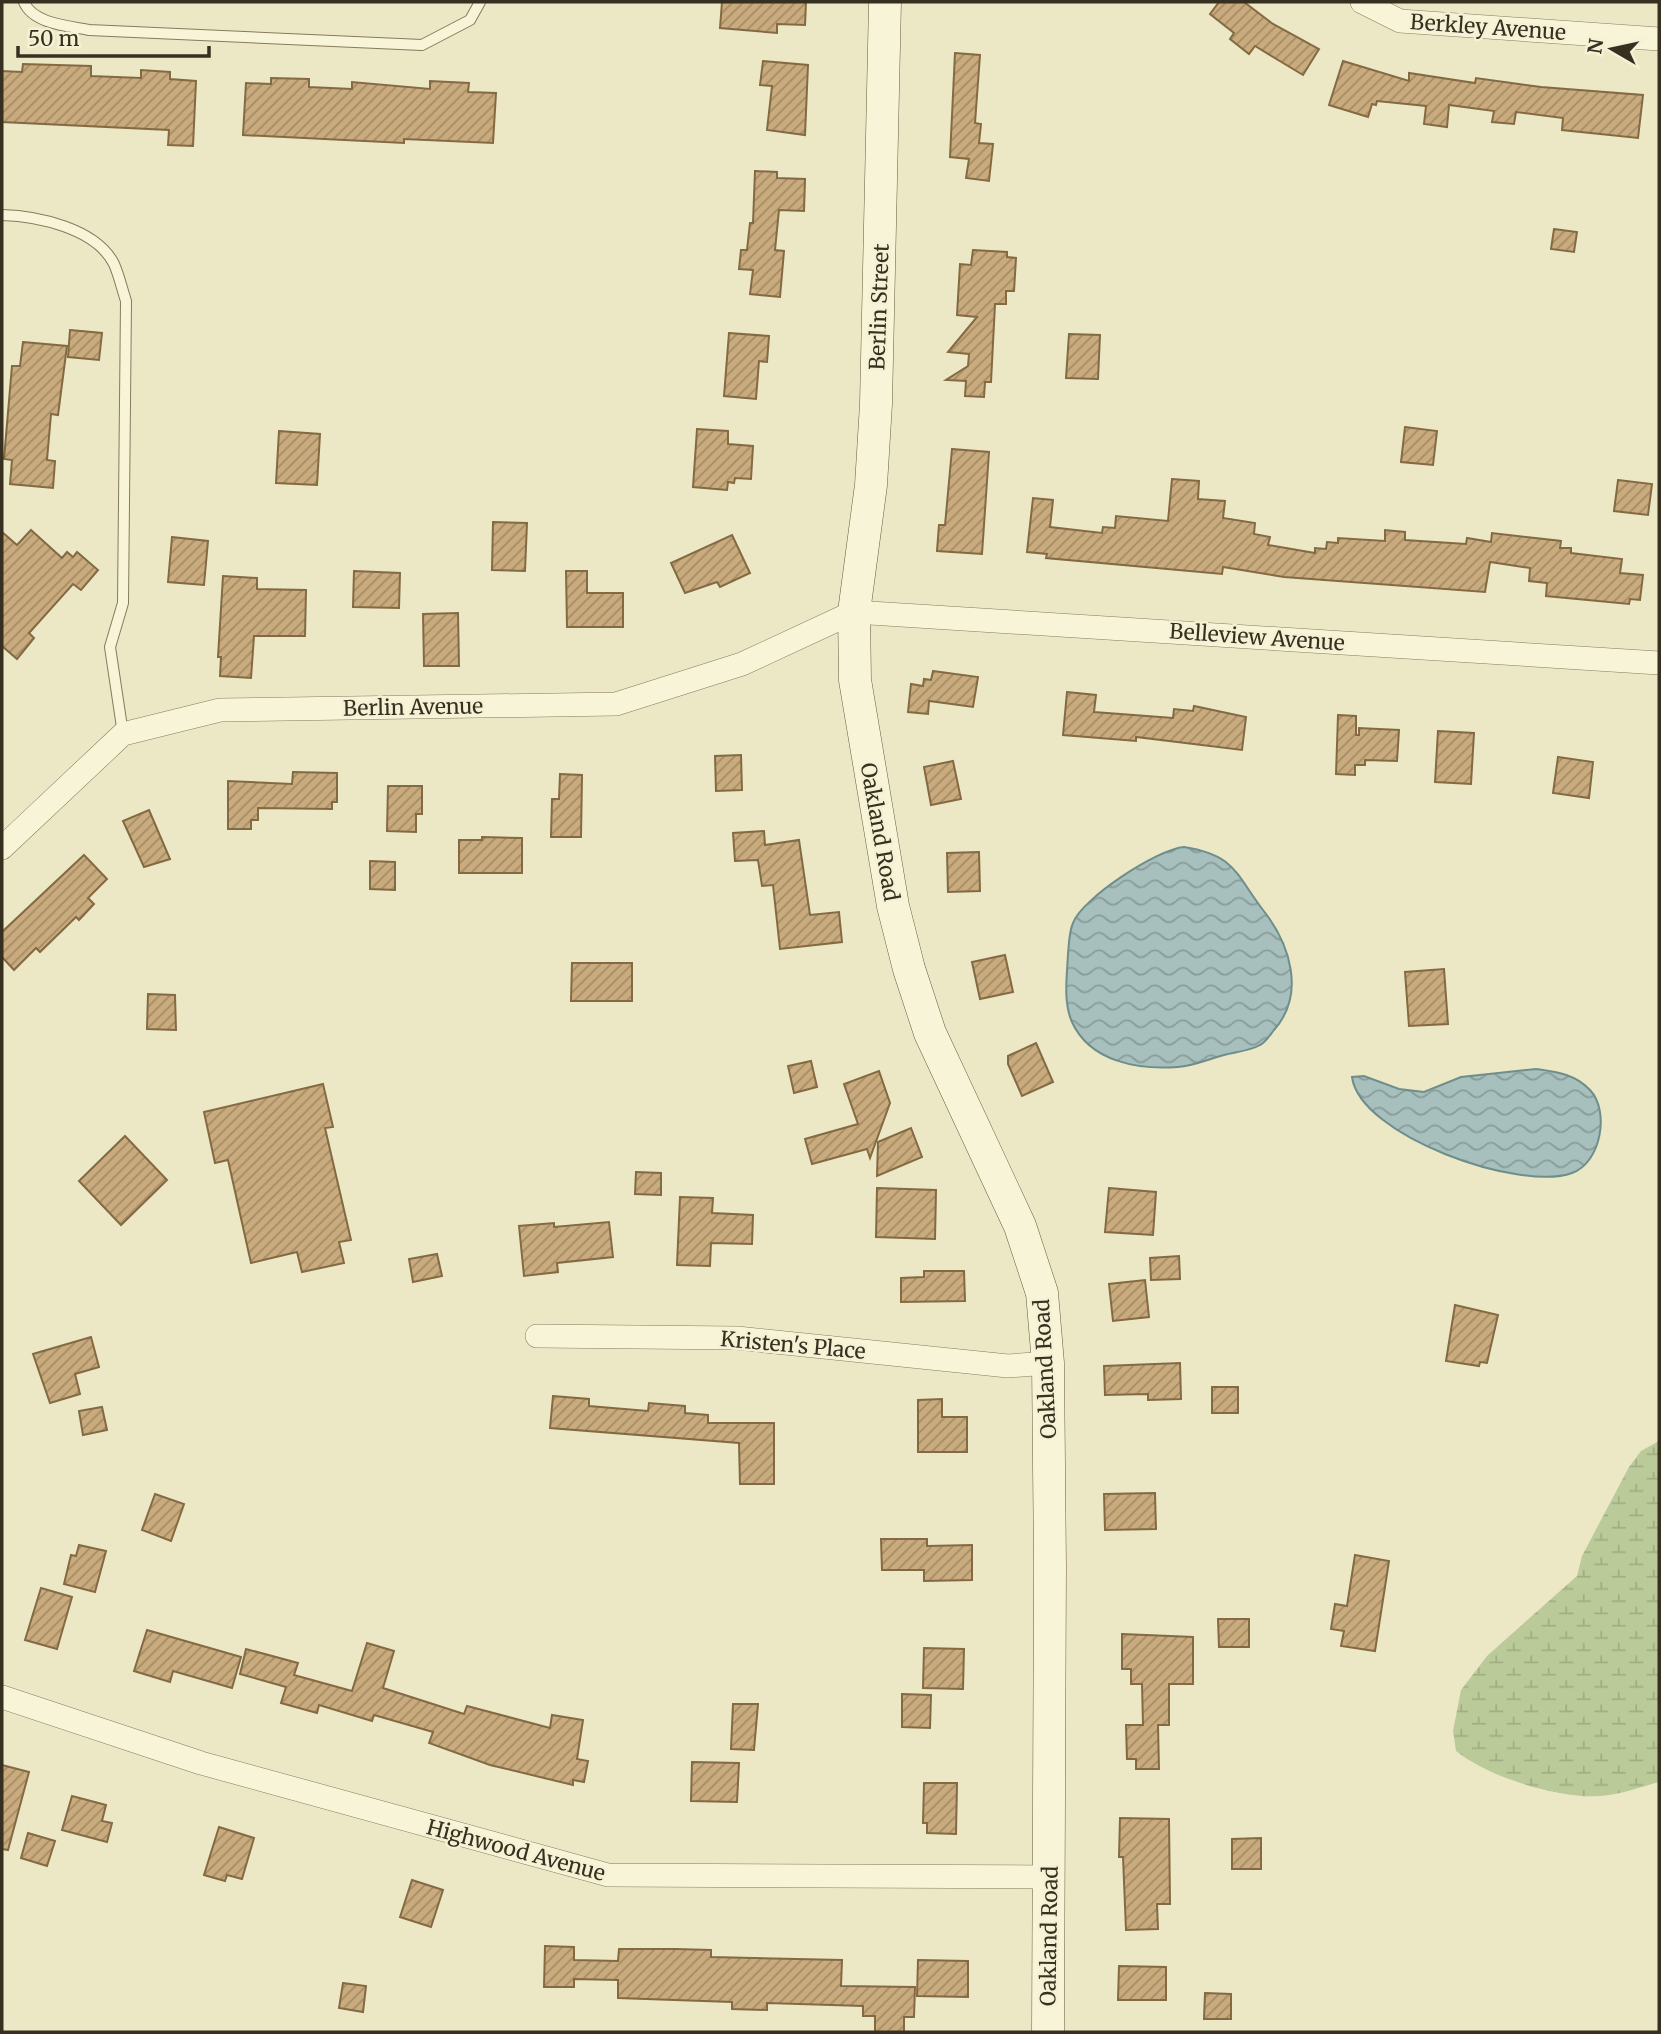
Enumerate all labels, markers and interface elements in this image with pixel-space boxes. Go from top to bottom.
street label: Berkley Avenue [1409,8,1567,46]
scale bar [18,14,208,58]
north arrow [1577,14,1647,84]
text: 50 m [28,25,79,52]
text: N [1582,37,1608,56]
street label: Berlin Street [863,243,895,371]
street label: Belleview Avenue [1168,617,1346,657]
street label: Berlin Avenue [343,692,483,722]
street label: Oakland Road [855,761,906,904]
street label: Oakland Road [1028,1298,1062,1440]
street label: Kristen's Place [719,1325,867,1365]
street label: Highwood Avenue [424,1813,608,1887]
street label: Oakland Road [1034,1865,1064,2006]

